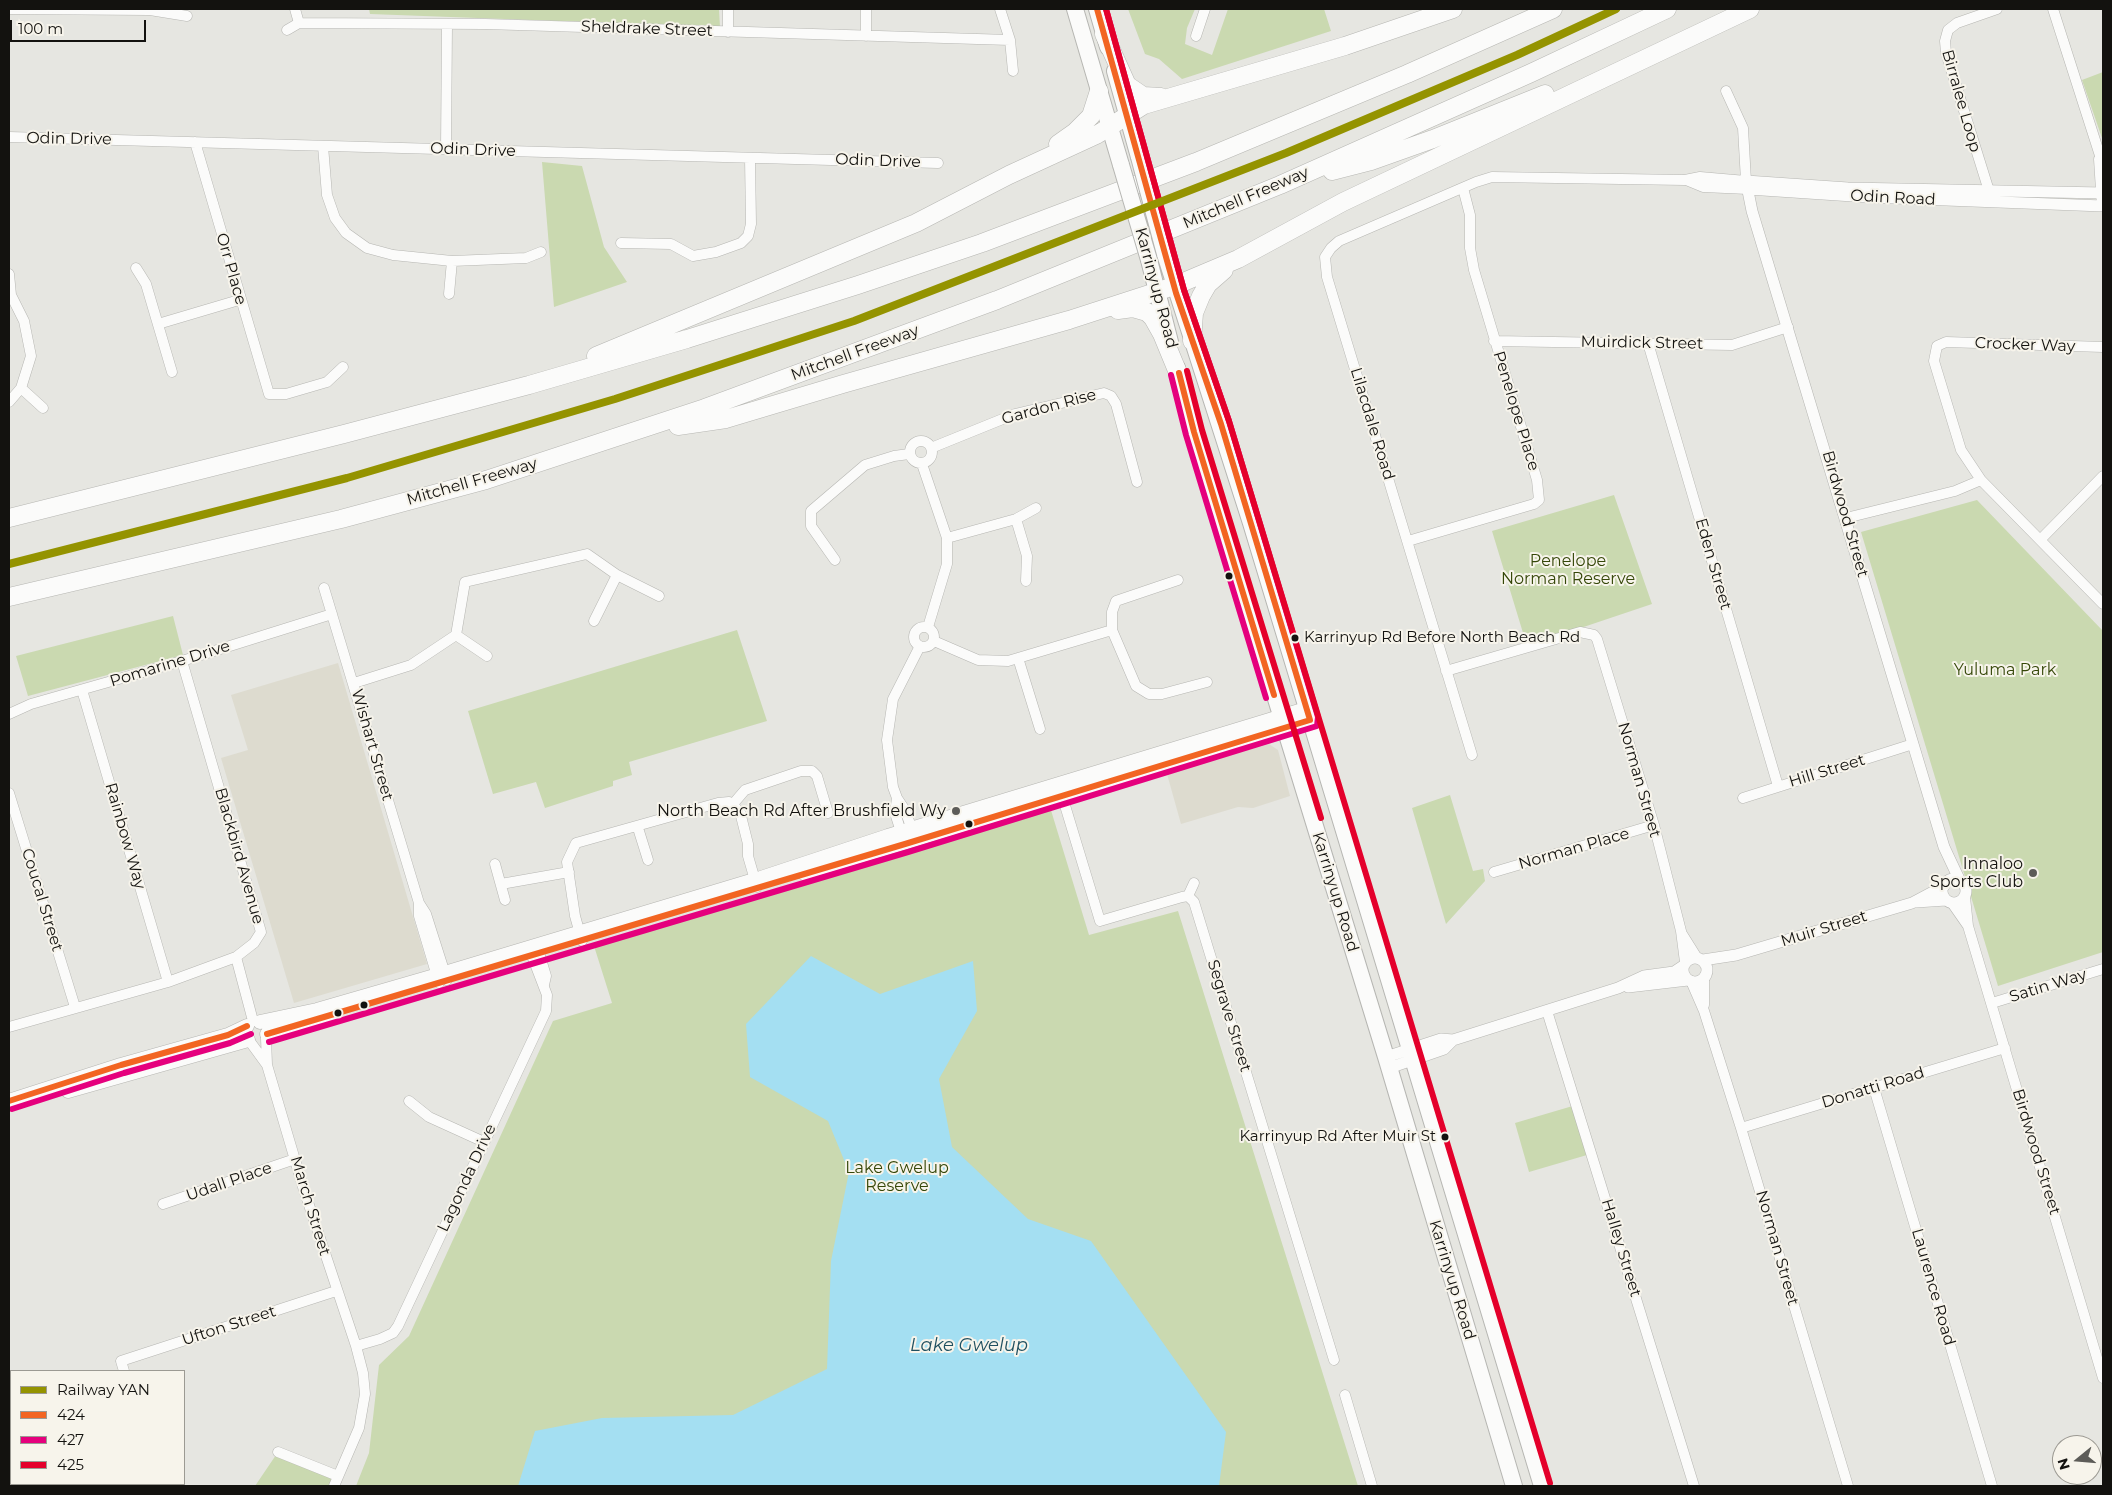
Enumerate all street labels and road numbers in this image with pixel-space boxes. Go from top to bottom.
street label: Sheldrake Street [581,17,713,41]
street label: Birralee Loop [1937,47,1985,155]
street label: Odin Drive [26,129,112,149]
street label: Odin Drive [430,139,516,161]
street label: Odin Drive [835,150,921,172]
street label: Mitchell Freeway [1180,163,1312,233]
street label: Odin Road [1850,186,1936,210]
street label: Karrinyup Road [1131,225,1181,351]
street label: Orr Place [212,231,250,307]
street label: Mitchell Freeway [788,321,922,385]
street label: Muirdick Street [1580,332,1704,354]
street label: Crocker Way [1974,334,2076,356]
street label: Penelope Place [1489,349,1543,473]
street label: Lilacdale Road [1346,365,1398,483]
street label: Gardon Rise [1000,385,1098,429]
street label: Birdwood Street [1818,449,1872,579]
street label: Mitchell Freeway [405,454,539,510]
street label: Eden Street [1691,516,1735,612]
street label: Pomarine Drive [107,637,233,691]
street label: Wishart Street [347,687,397,803]
street label: Norman Street [1613,720,1665,840]
street label: Hill Street [1787,750,1867,792]
street label: Rainbow Way [101,781,149,891]
street label: Blackbird Avenue [210,786,268,926]
street label: Norman Place [1516,824,1632,874]
street label: Karrinyup Road [1308,830,1362,954]
street label: Coucal Street [17,846,67,954]
street label: Muir Street [1778,907,1870,951]
street label: Segrave Street [1203,958,1255,1074]
street label: Satin Way [2007,965,2089,1007]
street label: Donatti Road [1819,1063,1927,1113]
street label: Birdwood Street [2008,1087,2064,1217]
street label: Lagonda Drive [434,1121,500,1235]
street label: March Street [286,1154,334,1258]
street label: Udall Place [184,1158,274,1206]
street label: Norman Street [1751,1188,1803,1308]
street label: Halley Street [1597,1196,1645,1300]
street label: Karrinyup Road [1425,1218,1479,1342]
street label: Laurence Road [1907,1226,1959,1348]
street label: Ufton Street [180,1302,278,1350]

